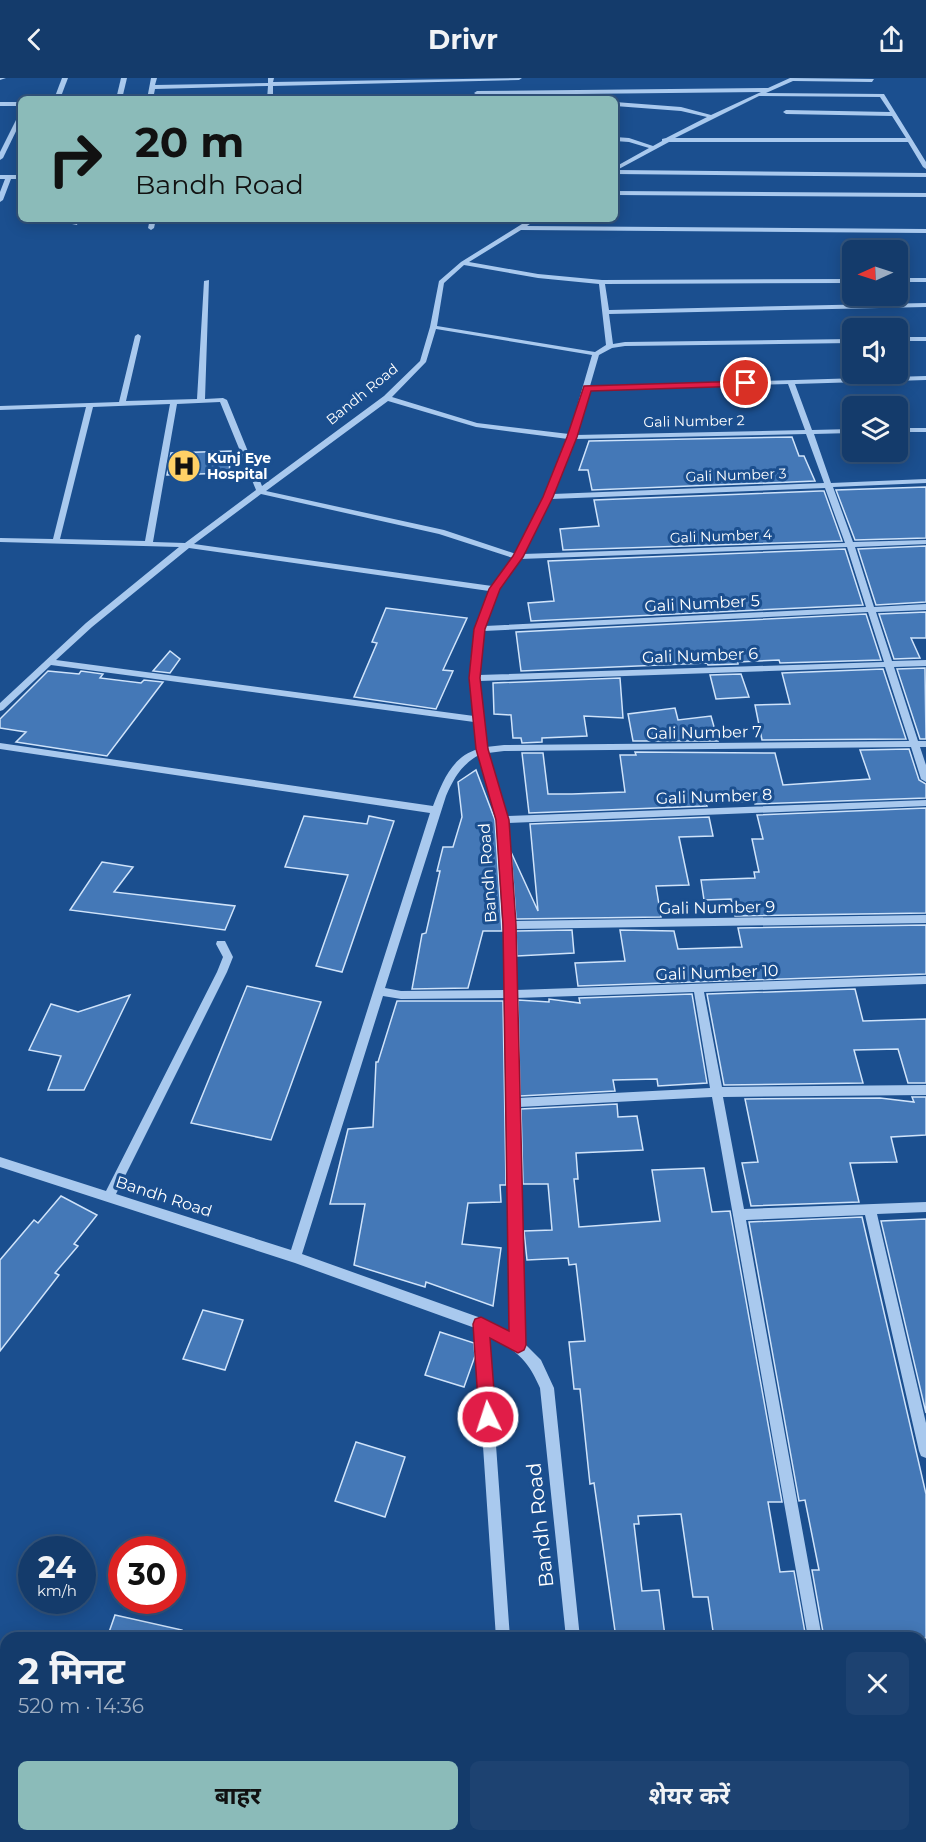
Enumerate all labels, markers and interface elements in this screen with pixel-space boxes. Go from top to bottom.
icon: back [18,23,51,56]
text: Drivr [428,23,498,56]
icon: share [875,23,908,56]
text: 20 m [135,116,244,168]
icon: right [36,120,114,198]
text: Bandh Road [135,168,304,201]
north arrow [842,240,908,306]
map controls [842,240,908,462]
button: sound [842,318,908,384]
pin [720,357,771,408]
street label: Bandh Road [322,359,402,429]
icon: arrive [729,366,762,399]
button: layers [842,396,908,462]
street label: Gali Number 2 [643,411,745,431]
hospital icon: Kunj Eye Hospital [166,448,202,484]
place label: Kunj Eye Hospital [207,449,271,483]
street label: Gali Number 3 [685,464,787,486]
street label: Gali Number 4 [670,525,773,547]
street label: Gali Number 5 [644,591,760,616]
street label: Gali Number 6 [642,644,759,667]
street label: Gali Number 7 [646,722,762,743]
street label: Gali Number 8 [655,785,773,808]
street label: Bandh Road [475,822,500,924]
street label: Gali Number 9 [659,897,775,918]
street label: Gali Number 10 [655,961,779,984]
street label: Bandh Road [113,1172,214,1221]
position arrow [456,1385,520,1449]
street label: Bandh Road [522,1462,558,1588]
speed limit sign: 30 [108,1536,186,1614]
text: 24 [38,1549,76,1586]
text: km/h [37,1581,77,1600]
text: 2 मिनट [18,1649,125,1693]
button: close [846,1652,909,1715]
text: 520 m · 14:36 [18,1694,144,1718]
button: बाहर [18,1761,458,1830]
button: शेयर करें [470,1761,909,1830]

